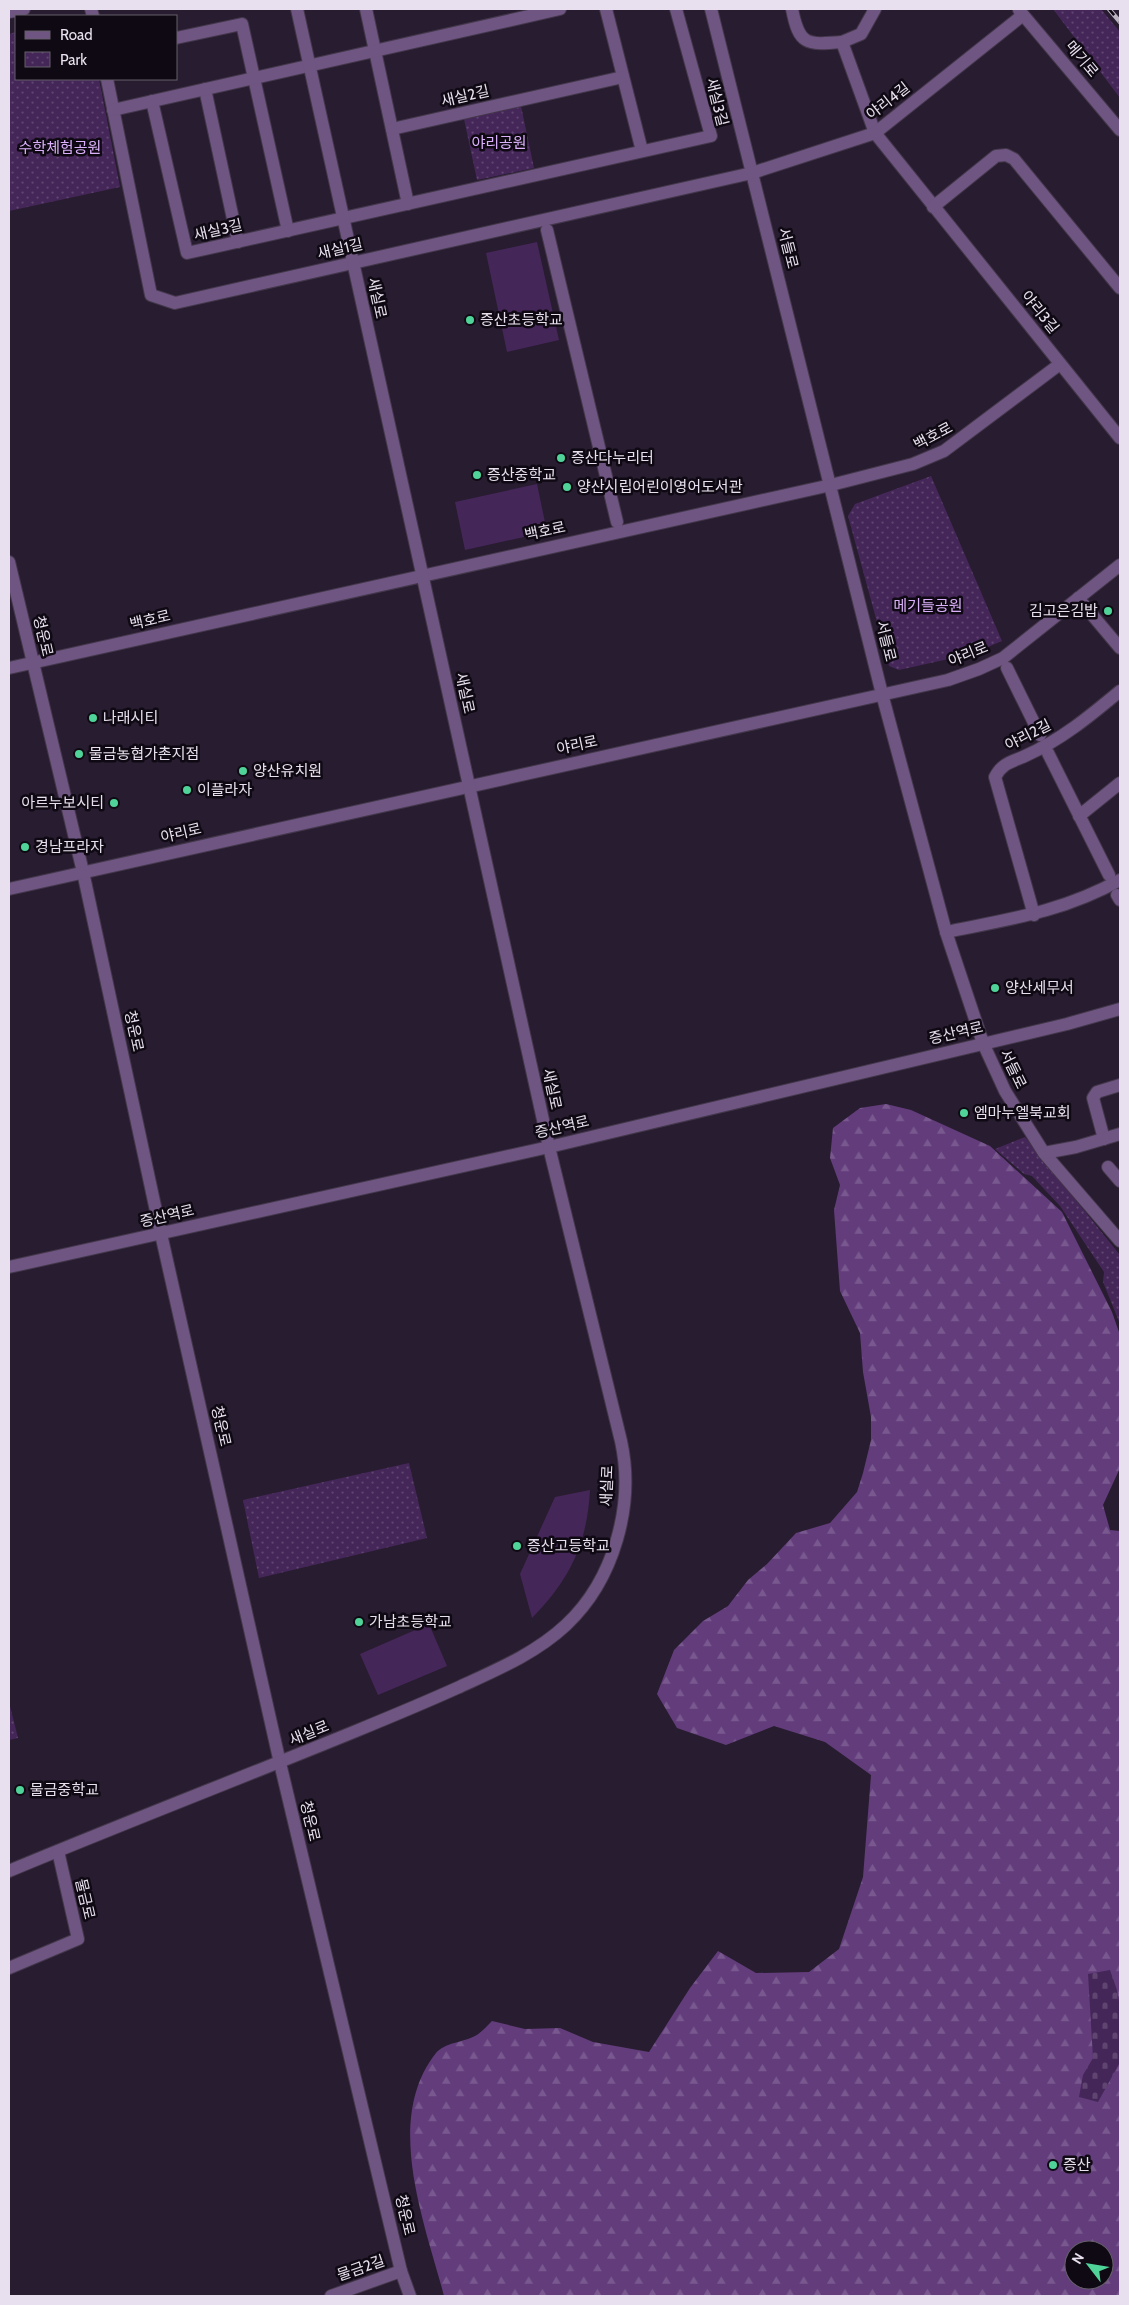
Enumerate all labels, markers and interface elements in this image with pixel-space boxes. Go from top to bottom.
legend [15,15,178,80]
text: Road [60,26,93,44]
street label: 메기로 [1062,37,1102,81]
text: Park [60,51,87,69]
street label: 새실3길 [702,76,732,128]
street label: 야리4길 [863,78,913,124]
street label: 새실2길 [439,82,491,110]
park label: 야리공원 [471,134,527,152]
park label: 수학체험공원 [19,139,101,157]
street label: 새실3길 [192,216,244,244]
street label: 서들로 [774,226,802,270]
street label: 새실1길 [315,235,365,263]
street label: 새실로 [364,276,390,320]
street label: 야리3길 [1017,287,1063,337]
place label: 증산초등학교 [480,311,563,329]
marker: 증산초등학교 [464,314,476,326]
street label: 백호로 [910,418,956,454]
place label: 증산다누리터 [571,449,654,467]
marker: 증산다누리터 [555,452,567,464]
place label: 증산중학교 [487,466,556,484]
marker: 증산중학교 [471,469,483,481]
place label: 양산시립어린이영어도서관 [577,478,743,496]
marker: 양산시립어린이영어도서관 [561,481,573,493]
street label: 백호로 [523,518,567,544]
park label: 메기들공원 [893,597,963,615]
place label: 김고은김밥 [1029,602,1098,620]
marker: 김고은김밥 [1102,605,1114,617]
street label: 백호로 [128,607,172,633]
street label: 청운로 [30,614,56,658]
street label: 서들로 [872,619,900,663]
street label: 야리로 [945,638,991,670]
street label: 새실로 [452,671,478,715]
place label: 나래시티 [103,709,158,727]
marker: 나래시티 [87,712,99,724]
street label: 야리2길 [1002,716,1054,754]
street label: 야리로 [555,732,599,758]
place label: 물금농협가촌지점 [89,745,199,763]
marker: 물금농협가촌지점 [73,748,85,760]
place label: 양산유치원 [253,762,322,780]
marker: 양산유치원 [237,765,249,777]
place label: 이플라자 [197,781,252,799]
marker: 이플라자 [181,784,193,796]
place label: 아르누보시티 [21,794,104,812]
marker: 아르누보시티 [108,797,120,809]
street label: 야리로 [159,820,203,846]
place label: 경남프라자 [35,838,104,856]
marker: 경남프라자 [19,841,31,853]
place label: 양산세무서 [1005,979,1074,997]
marker: 양산세무서 [989,982,1001,994]
street label: 청운로 [121,1009,147,1053]
street label: 증산역로 [927,1018,985,1048]
street label: 서들로 [996,1046,1030,1092]
street label: 새실로 [539,1067,565,1111]
place label: 엠마누엘북교회 [974,1104,1071,1122]
marker: 엠마누엘북교회 [958,1107,970,1119]
street label: 증산역로 [533,1112,591,1142]
street label: 증산역로 [138,1201,196,1231]
street label: 청운로 [208,1404,234,1448]
street label: 새실로 [597,1465,617,1507]
place label: 증산고등학교 [527,1537,610,1555]
marker: 증산고등학교 [511,1540,523,1552]
place label: 가남초등학교 [369,1613,452,1631]
marker: 가남초등학교 [353,1616,365,1628]
street label: 새실로 [286,1717,332,1749]
place label: 물금중학교 [30,1781,99,1799]
marker: 물금중학교 [14,1784,26,1796]
street label: 청운로 [297,1799,323,1843]
street label: 물금로 [72,1877,98,1921]
place label: 증산 [1063,2156,1091,2174]
marker: 증산 [1047,2159,1059,2171]
street label: 청운로 [392,2193,418,2237]
north arrow [1064,2240,1114,2290]
text: N [1068,2249,1088,2267]
street label: 물금2길 [335,2251,387,2285]

